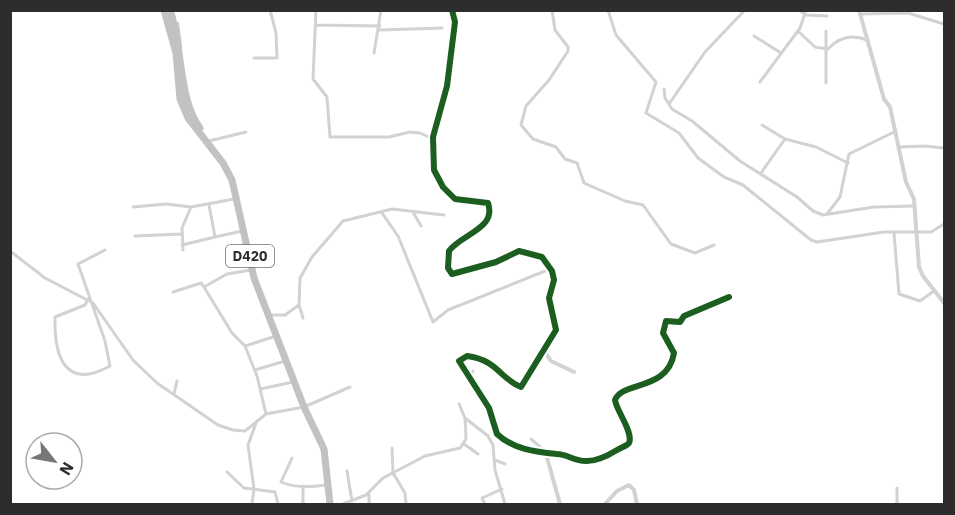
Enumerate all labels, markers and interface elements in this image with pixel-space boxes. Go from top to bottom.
road number: D420 [226,245,274,267]
north arrow [24,431,84,491]
text: N [55,459,78,479]

